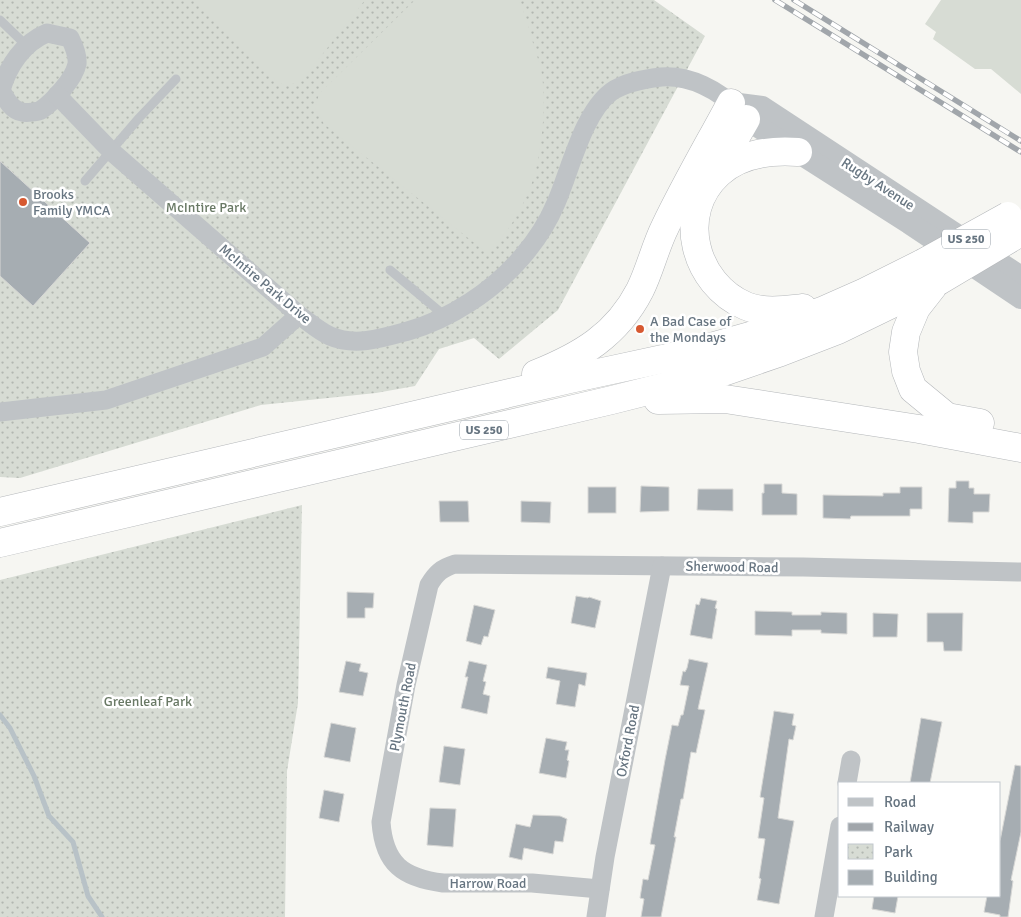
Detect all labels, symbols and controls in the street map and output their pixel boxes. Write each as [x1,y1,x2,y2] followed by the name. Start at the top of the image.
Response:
[838,154,918,214] street label: Rugby Avenue
[33,186,111,219] place label: Brooks Family YMCA
[17,196,29,208] marker: Brooks Family YMCA
[166,199,246,216] park label: McIntire Park
[942,230,990,248] road number: US 250
[216,241,314,327] street label: McIntire Park Drive
[650,313,733,346] place label: A Bad Case of the Mondays
[634,323,646,335] marker: A Bad Case of the Mondays
[460,420,508,440] road number: US 250
[685,558,779,576] street label: Sherwood Road
[386,661,420,753] street label: Plymouth Road
[104,693,192,710] park label: Greenleaf Park
[613,704,643,778] street label: Oxford Road
[838,782,1001,897] legend
[884,793,916,811] text: Road
[884,818,934,836] text: Railway
[884,843,913,861] text: Park
[884,868,938,886] text: Building
[450,875,526,892] street label: Harrow Road

